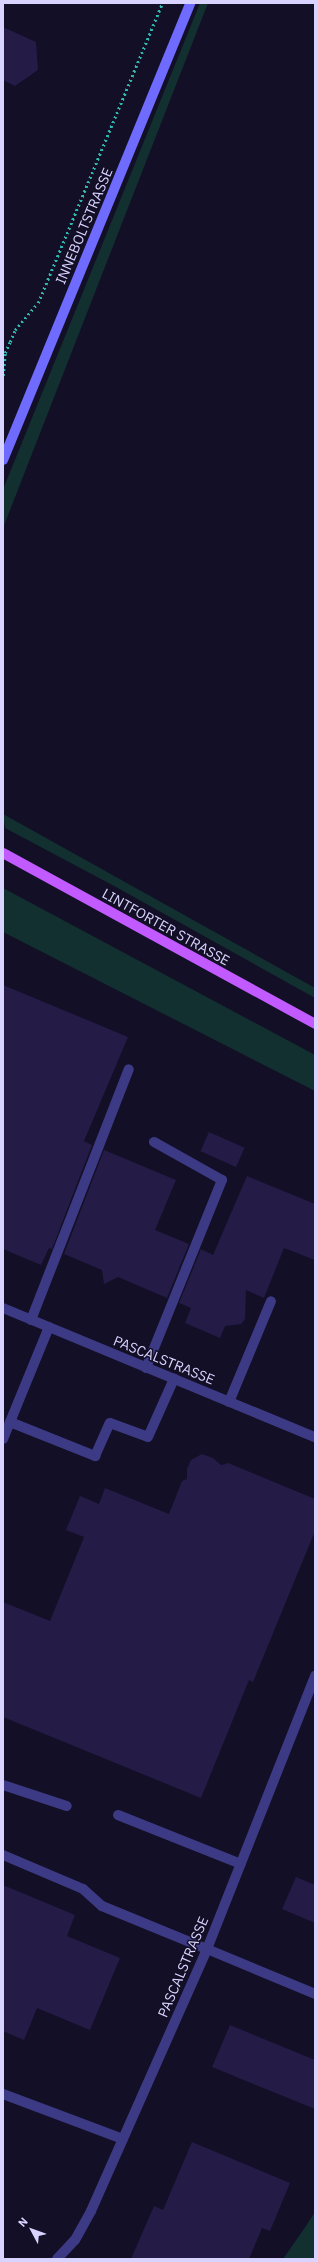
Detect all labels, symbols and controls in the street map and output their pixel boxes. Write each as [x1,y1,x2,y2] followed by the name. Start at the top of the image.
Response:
[52,165,116,287] street label: INNEBOLTSTRASSE
[99,885,233,969] street label: LINTFORTER STRASSE
[111,1332,217,1388] street label: PASCALSTRASSE
[154,1914,212,2020] street label: PASCALSTRASSE
[12,2210,52,2250] north arrow
[15,2215,31,2230] text: N

